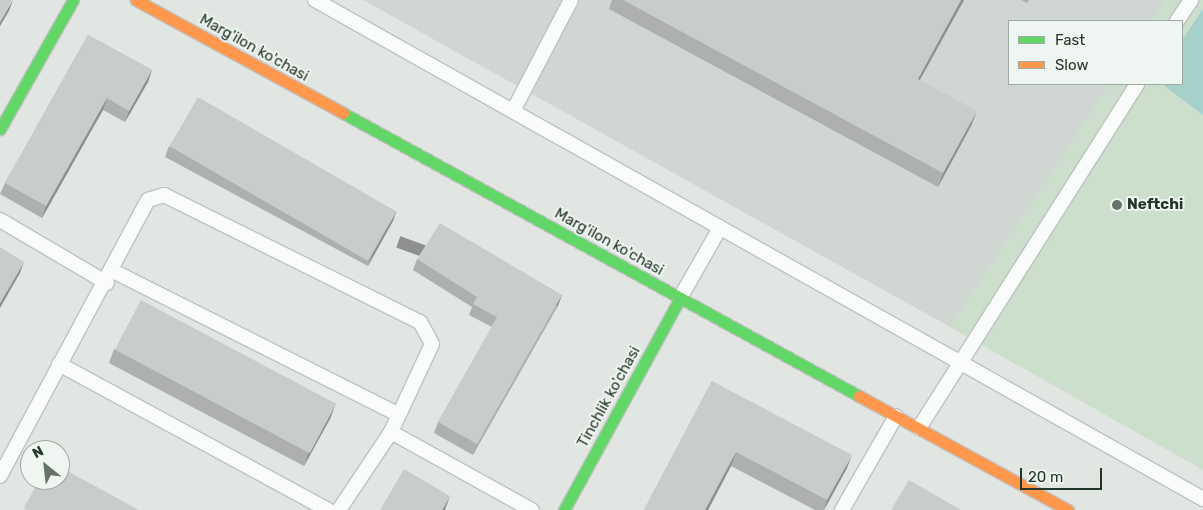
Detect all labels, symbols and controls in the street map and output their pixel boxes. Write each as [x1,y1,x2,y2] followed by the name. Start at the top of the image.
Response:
[196,11,312,85] street label: Marg'ilon ko'chasi
[1008,20,1183,85] legend
[1055,31,1085,49] text: Fast
[1055,56,1088,74] text: Slow
[1127,196,1183,214] place label: Neftchi
[1111,199,1123,211] marker: Neftchi
[551,205,667,279] street label: Marg'ilon ko'chasi
[574,343,644,451] street label: Tinchlik ko'chasi
[20,440,70,490] north arrow
[29,442,46,462] text: N
[1023,458,1106,490] scale bar
[1028,468,1063,486] text: 20 m

